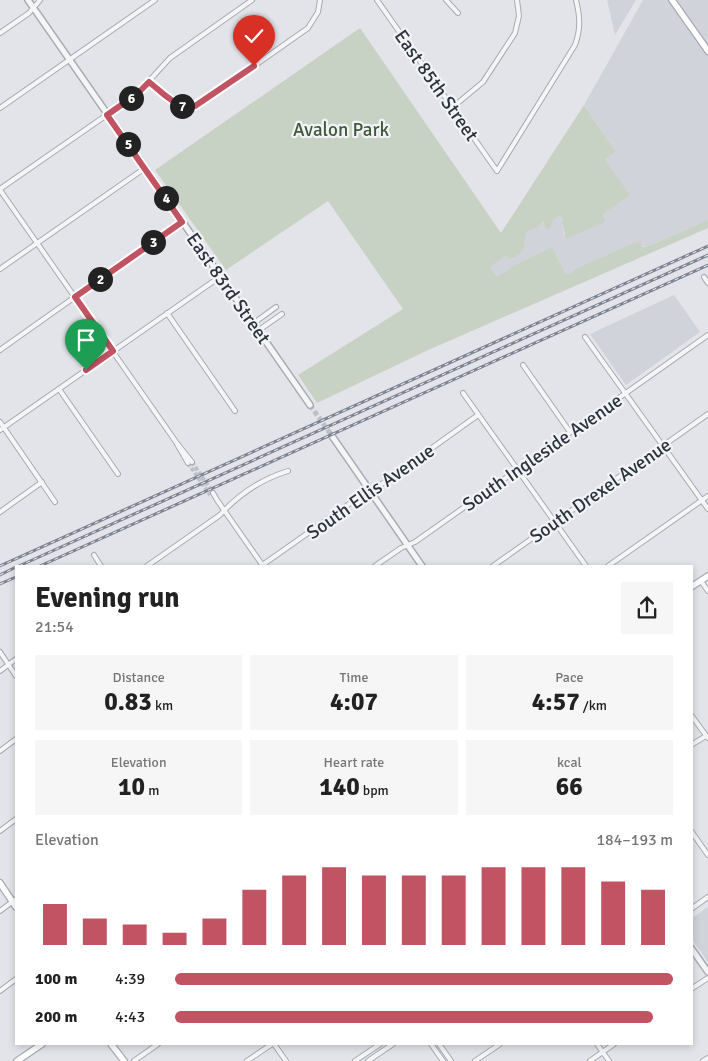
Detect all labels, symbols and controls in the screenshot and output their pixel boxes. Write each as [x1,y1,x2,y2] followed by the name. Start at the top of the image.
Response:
[233,15,275,66] pin
[240,22,268,50] icon: check
[389,25,484,146] street label: East 85th Street
[118,86,144,110] pin: 6
[128,90,135,107] text: 6
[170,94,194,118] pin: 7
[179,98,186,115] text: 7
[293,118,389,142] park label: Avalon Park
[116,132,140,156] pin: 5
[125,136,132,153] text: 5
[154,186,178,210] pin: 4
[163,190,170,207] text: 4
[181,228,276,349] street label: East 83rd Street
[140,230,166,254] pin: 3
[150,234,157,251] text: 3
[88,266,112,292] pin: 2
[97,271,104,288] text: 2
[65,319,107,370] pin
[72,326,100,354] icon: arrive
[458,389,627,517] street label: South Ingleside Avenue
[525,433,676,549] street label: South Drexel Avenue
[302,439,439,545] street label: South Ellis Avenue
[35,581,180,615] text: Evening run
[621,582,673,634] button: share
[35,617,74,637] text: 21:54
[113,669,165,686] text: Distance
[340,669,368,686] text: Time
[555,669,583,686] text: Pace
[104,686,152,717] text: 0.83
[330,686,378,717] text: 4:07
[532,686,580,717] text: 4:57
[152,697,173,714] text: km
[580,697,607,714] text: /km
[111,754,167,771] text: Elevation
[324,754,384,771] text: Heart rate
[557,754,582,771] text: kcal
[118,771,145,802] text: 10
[319,771,360,802] text: 140
[556,771,583,802] text: 66
[145,782,159,799] text: m
[360,782,389,799] text: bpm
[35,830,99,850] text: Elevation
[596,830,673,850] text: 184–193 m
[35,969,77,989] text: 100 m
[115,969,145,989] text: 4:39
[35,1007,77,1027] text: 200 m
[115,1007,145,1027] text: 4:43

